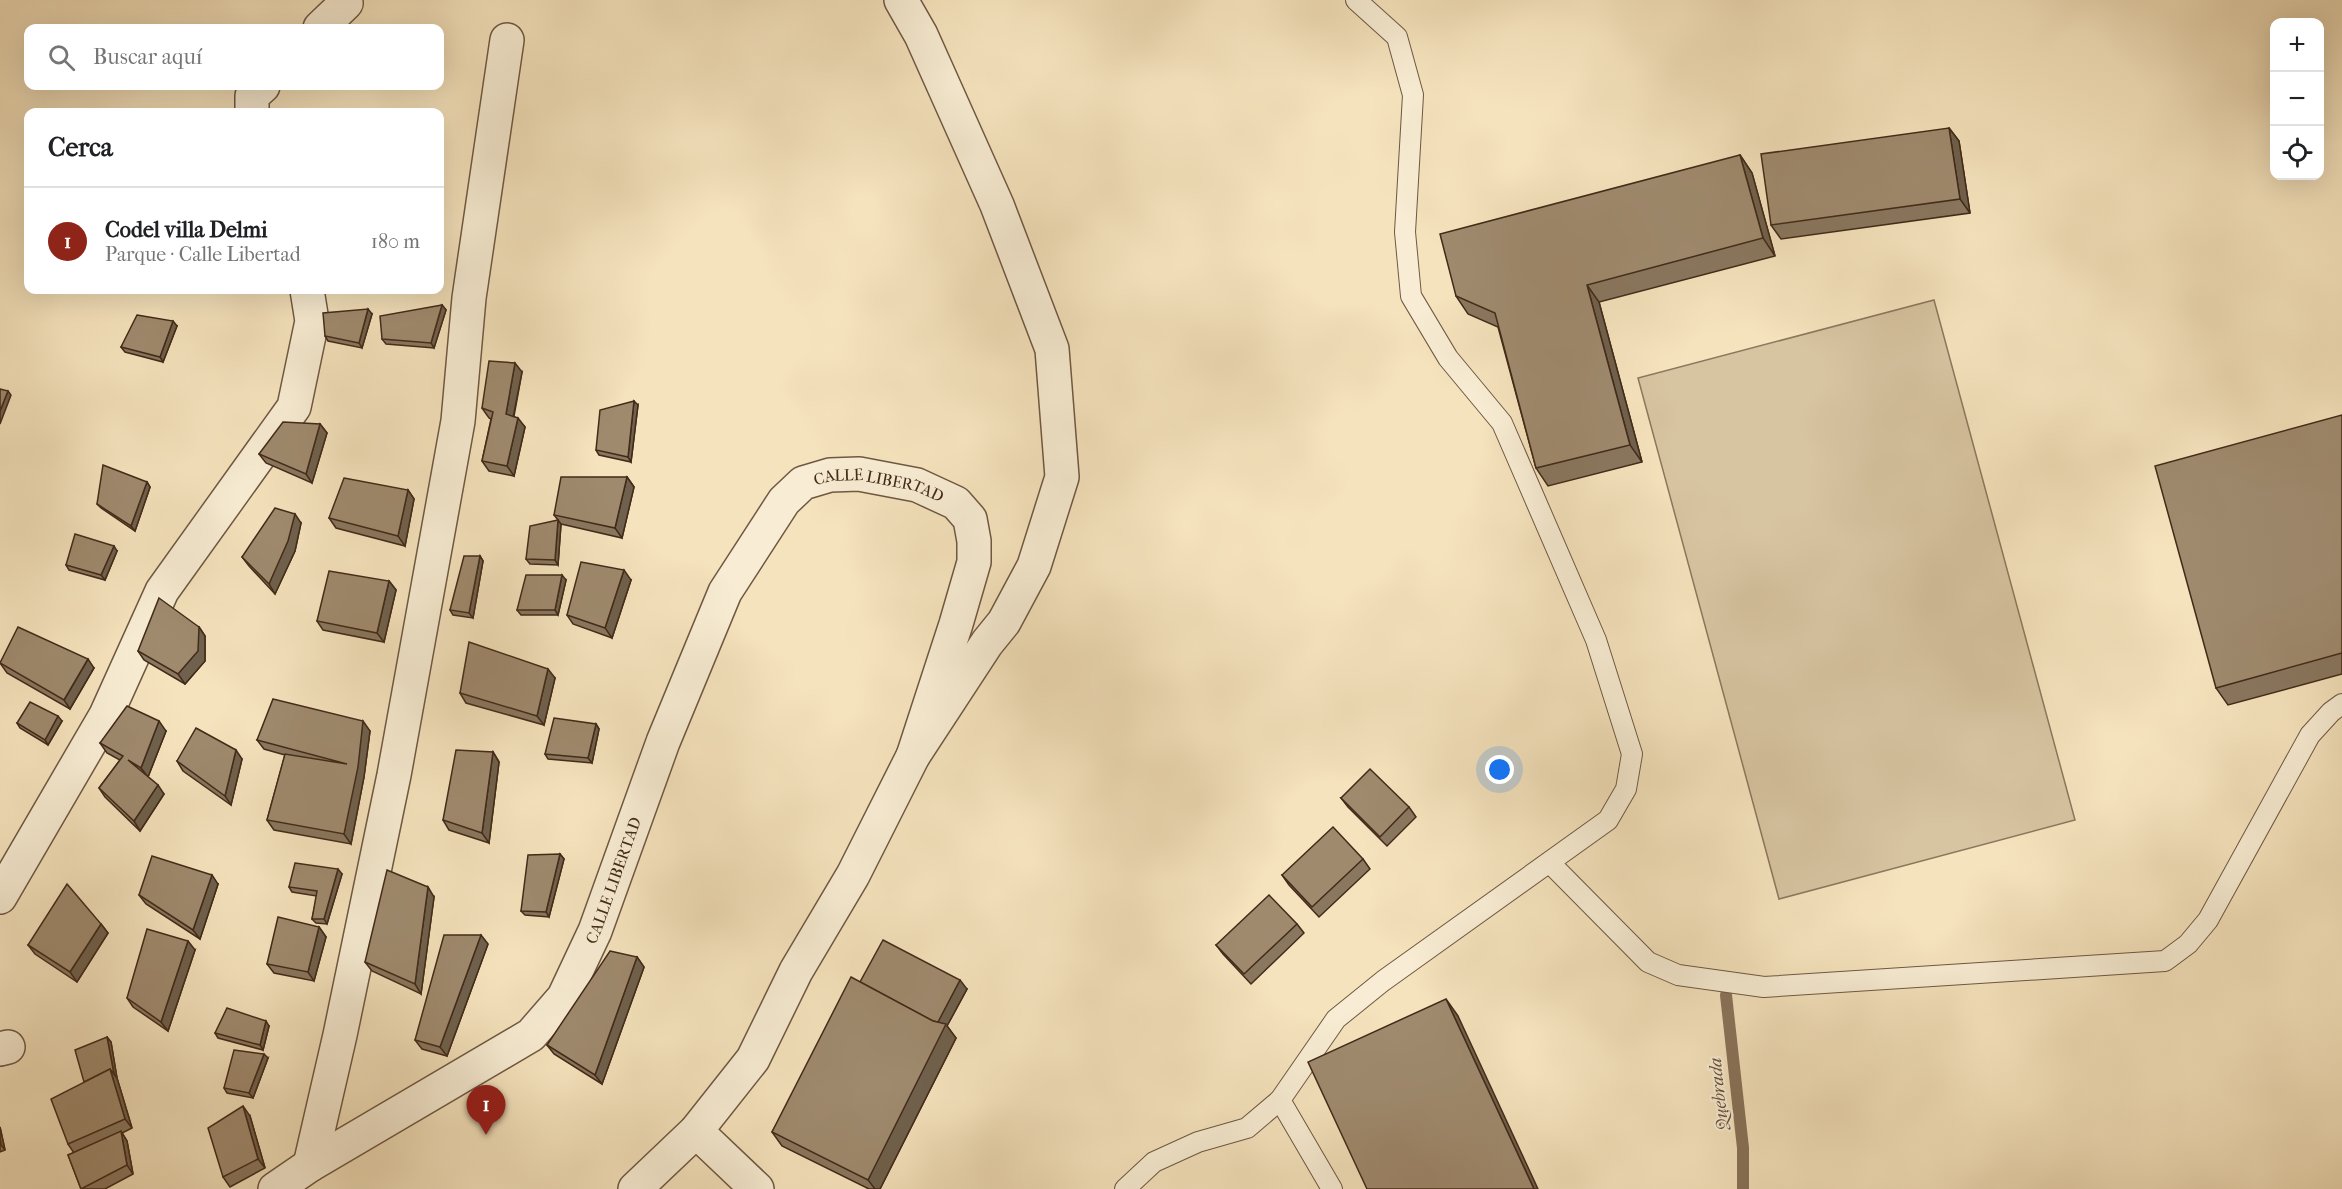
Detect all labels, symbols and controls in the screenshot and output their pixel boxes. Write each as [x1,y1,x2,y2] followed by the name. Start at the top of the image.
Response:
[2270,18,2324,180] map controls
[2270,18,2324,72] button: +
[24,24,444,90] search box
[45,41,78,74] icon: search
[93,44,202,70] text: Buscar aquí
[2270,72,2324,126] button: −
[2270,126,2324,180] button: locate
[48,132,113,163] text: Cerca
[105,217,268,243] text: Codel villa Delmi
[64,230,71,253] text: 1
[371,230,420,253] text: 180 m
[105,243,301,266] text: Parque · Calle Libertad
[811,464,947,506] street label: CALLE LIBERTAD
[1485,755,1514,784] your location
[581,814,645,947] street label: CALLE LIBERTAD
[1705,1057,1733,1132] water label: Quebrada
[466,1086,506,1135] pin: 1

